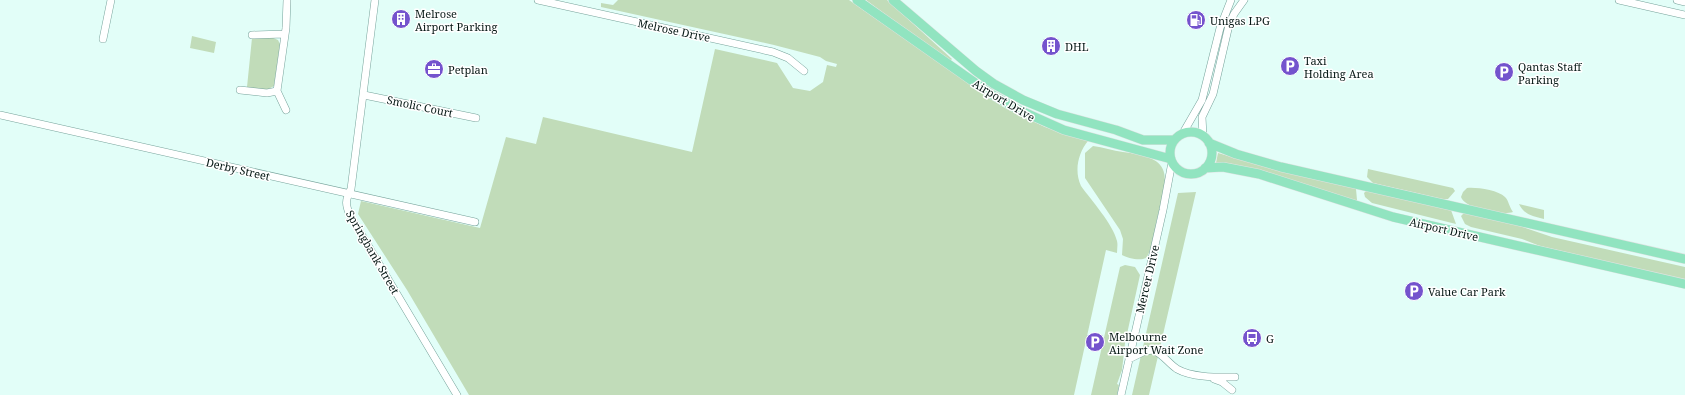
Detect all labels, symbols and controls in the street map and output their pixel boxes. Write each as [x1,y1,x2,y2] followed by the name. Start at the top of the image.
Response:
[415,6,498,34] place label: Melrose Airport Parking
[390,8,412,30] building icon: Melrose Airport Parking
[1185,9,1207,31] fuel station icon: Unigas LPG
[1210,13,1270,28] place label: Unigas LPG
[636,15,712,45] street label: Melrose Drive
[1040,35,1062,57] building icon: DHL
[1065,39,1089,54] place label: DHL
[1304,53,1374,81] place label: Taxi Holding Area
[1279,55,1301,77] parking icon: Taxi Holding Area
[423,58,445,80] office icon: Petplan
[1518,59,1582,87] place label: Qantas Staff Parking
[1493,61,1515,83] parking icon: Qantas Staff Parking
[448,62,488,77] place label: Petplan
[970,75,1038,125] street label: Airport Drive
[386,92,454,120] street label: Smolic Court
[204,154,272,184] street label: Derby Street
[343,207,403,297] street label: Springbank Street
[1408,214,1480,244] street label: Airport Drive
[1132,243,1162,315] street label: Mercer Drive
[1403,280,1425,302] parking icon: Value Car Park
[1428,284,1506,299] place label: Value Car Park
[1241,327,1263,349] bus stop icon: G
[1109,329,1204,357] place label: Melbourne Airport Wait Zone
[1084,331,1106,353] parking icon: Melbourne Airport Wait Zone
[1266,331,1274,346] place label: G

